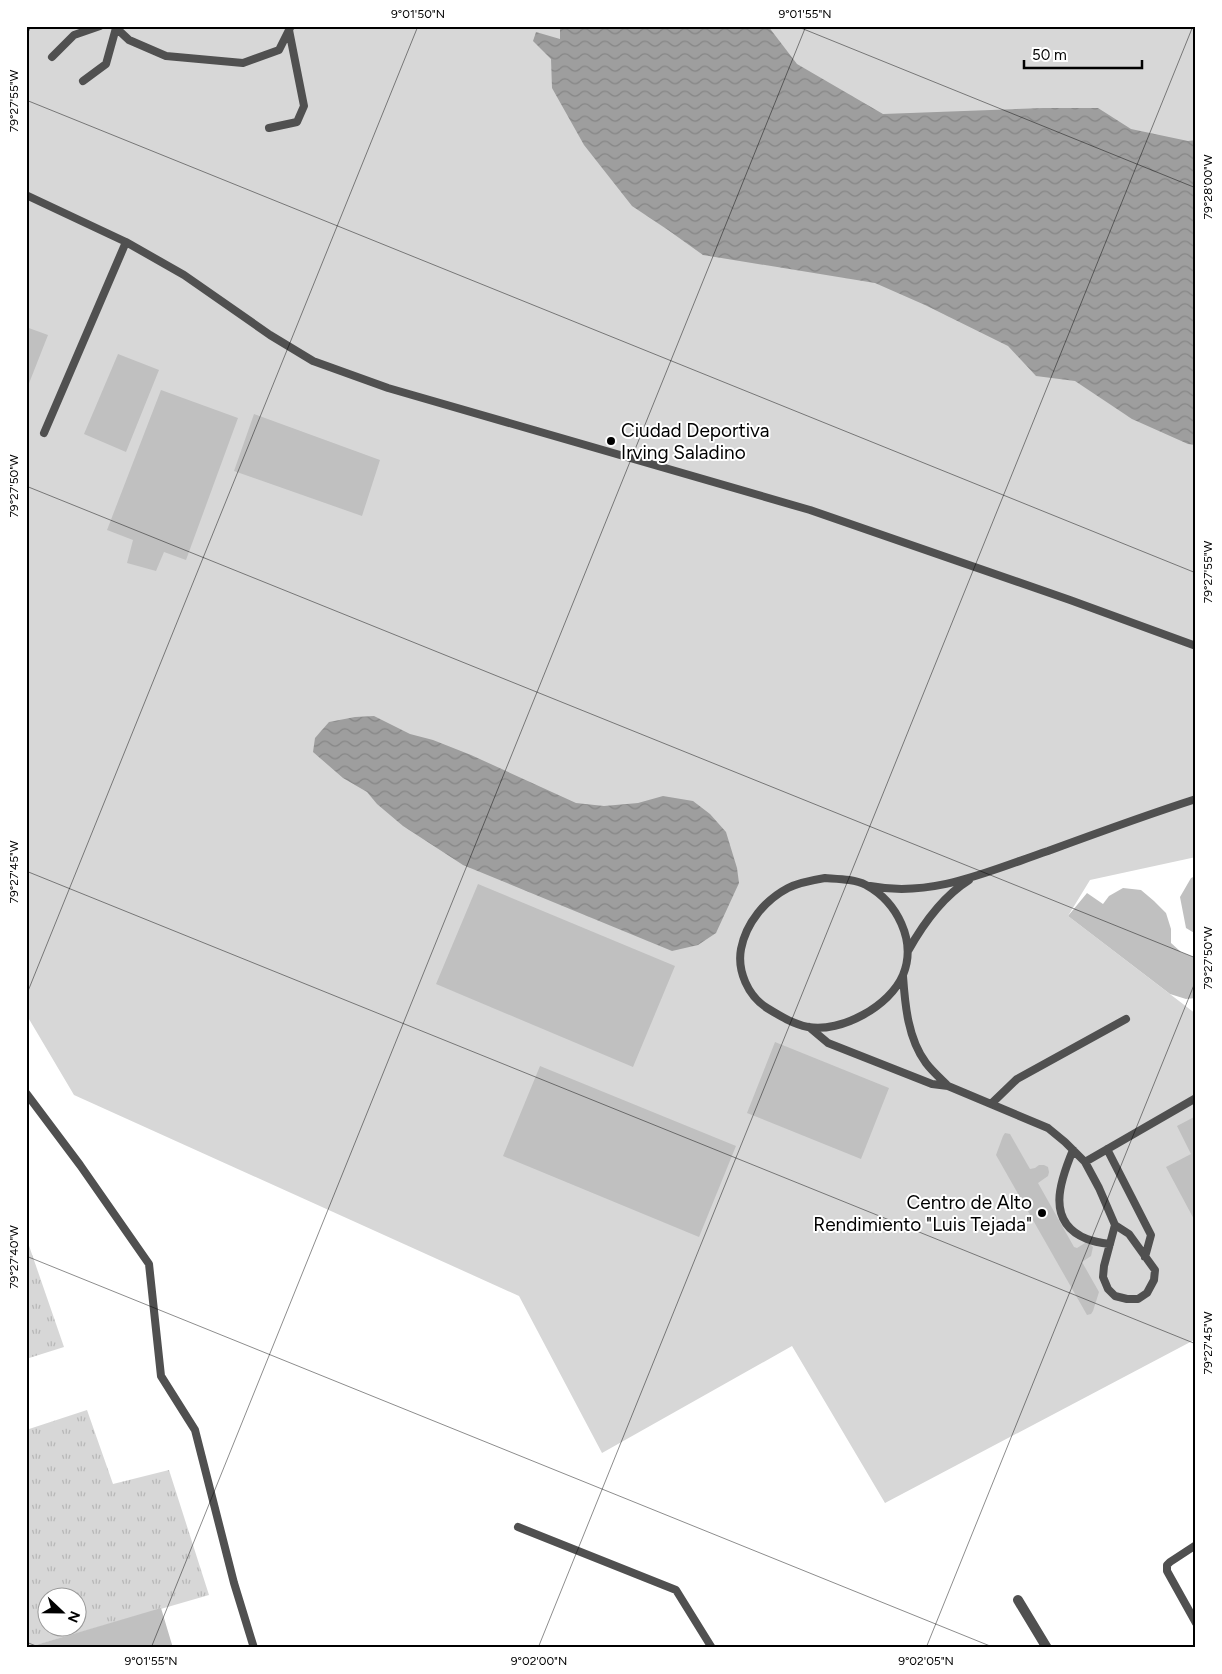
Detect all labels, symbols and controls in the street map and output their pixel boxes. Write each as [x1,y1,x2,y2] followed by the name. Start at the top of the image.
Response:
[391,7,445,21] text: 9°01'50"N
[778,7,832,21] text: 9°01'55"N
[1024,38,1142,70] scale bar
[1032,46,1067,64] text: 50 m
[7,69,21,132] text: 79°27'55"W
[1201,154,1215,219] text: 79°28'00"W
[621,419,769,464] place label: Ciudad Deportiva Irving Saladino
[605,435,617,447] marker: Ciudad Deportiva Irving Saladino
[7,454,21,518] text: 79°27'50"W
[1201,540,1215,603] text: 79°27'55"W
[7,840,21,903] text: 79°27'45"W
[1201,926,1215,990] text: 79°27'50"W
[813,1191,1032,1236] place label: Centro de Alto Rendimiento "Luis Tejada"
[1036,1207,1048,1219] marker: Centro de Alto Rendimiento "Luis Tejada"
[7,1225,21,1289] text: 79°27'40"W
[1201,1311,1215,1374] text: 79°27'45"W
[38,1586,88,1636] north arrow
[64,1608,83,1625] text: N
[124,1654,178,1668] text: 9°01'55"N
[511,1654,567,1668] text: 9°02'00"N
[898,1654,954,1668] text: 9°02'05"N

